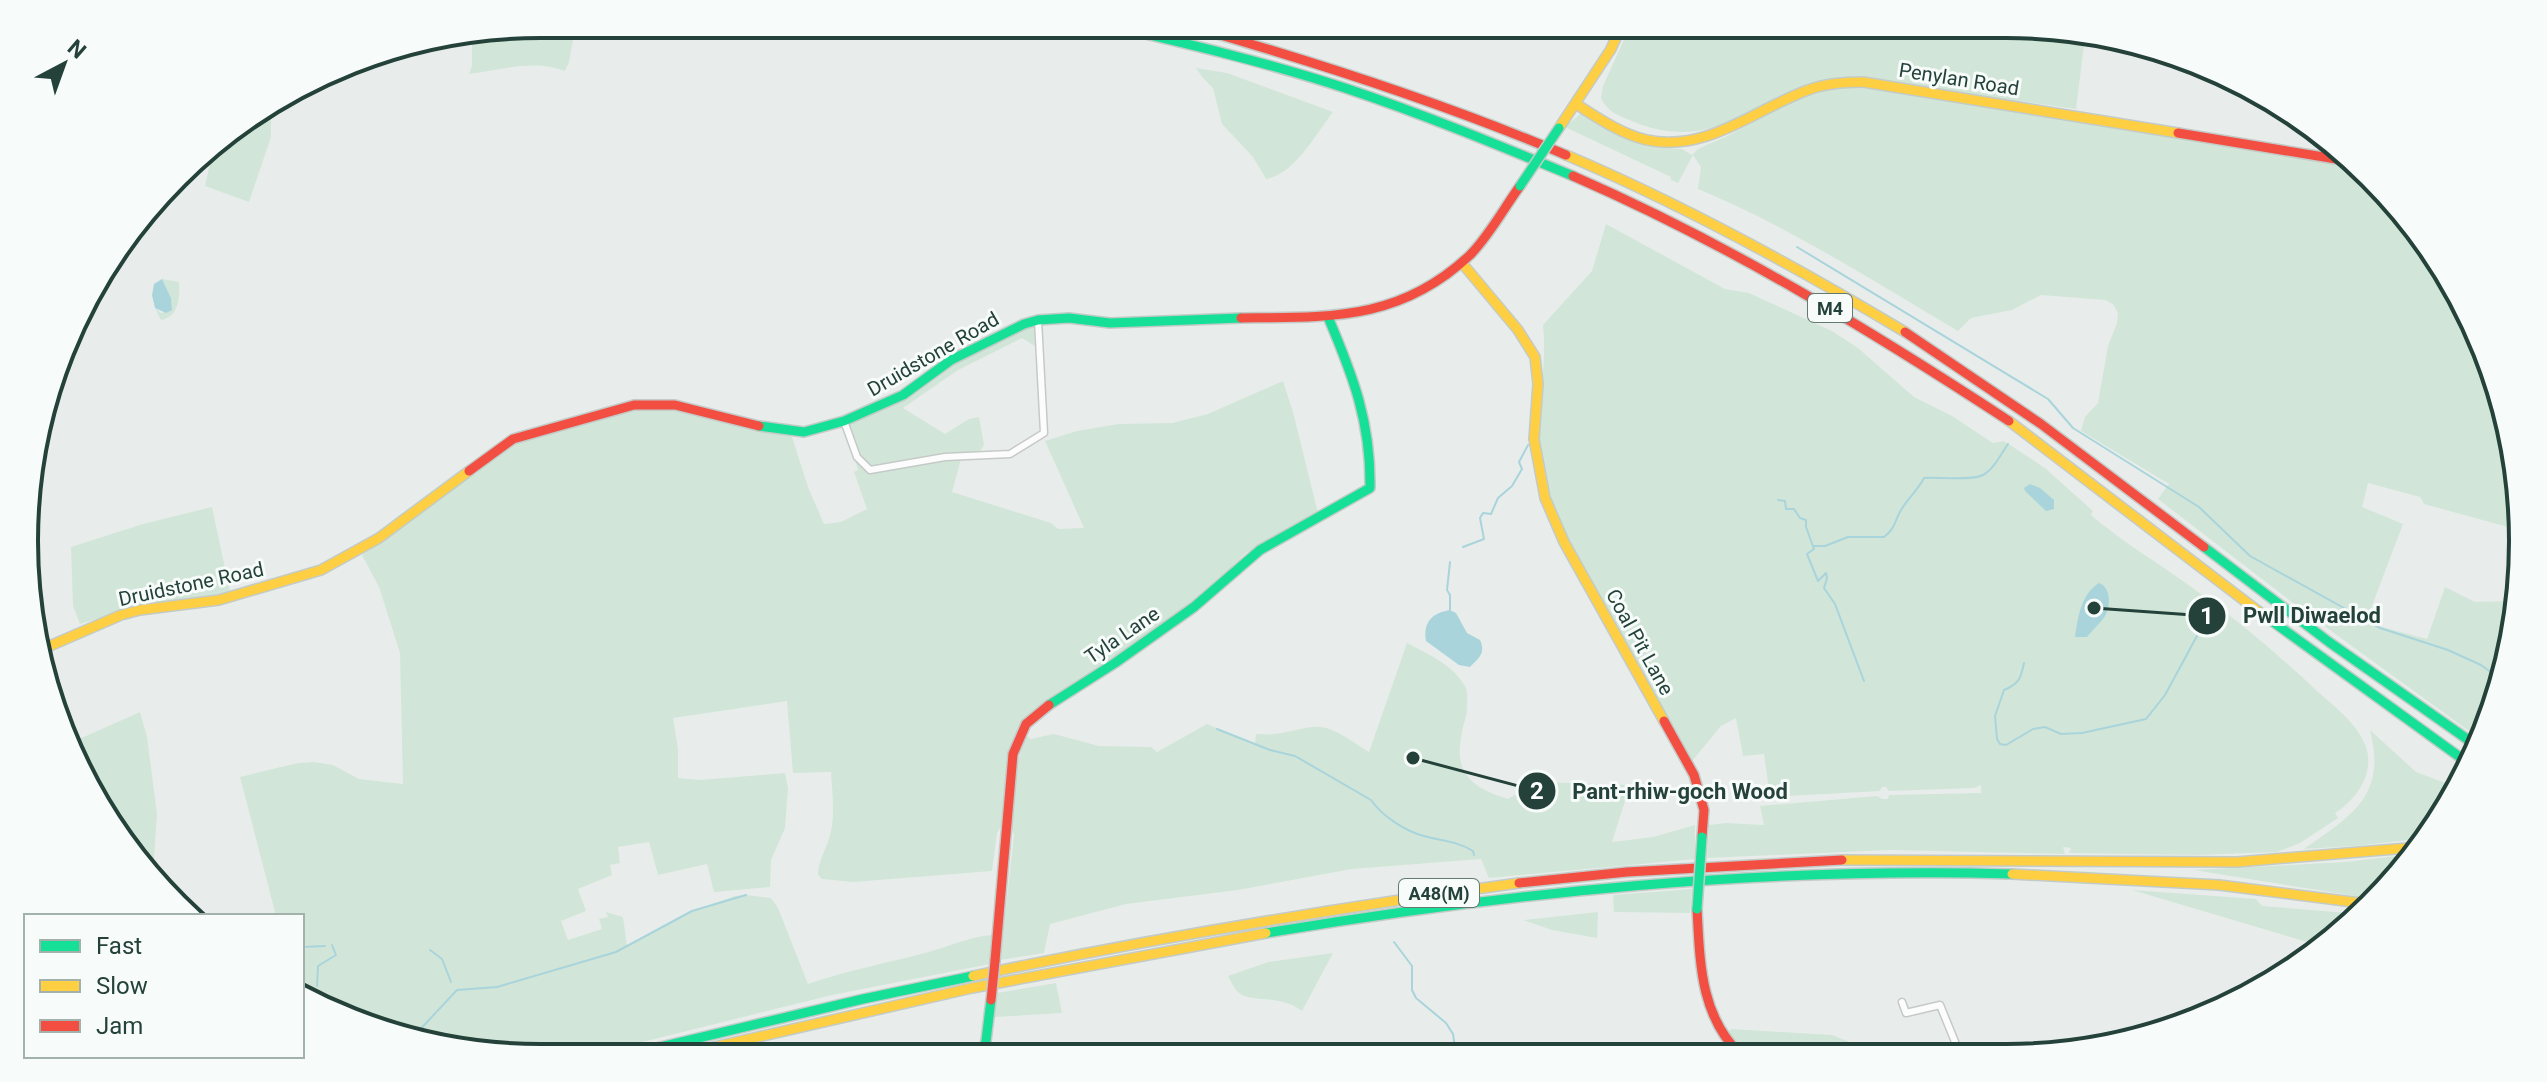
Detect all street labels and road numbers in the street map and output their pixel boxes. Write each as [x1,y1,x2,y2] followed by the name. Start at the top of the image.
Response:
[1897,58,2021,100] street label: Penylan Road
[1808,294,1852,322] road number: M4
[863,307,1003,401] street label: Druidstone Road
[116,557,266,611] street label: Druidstone Road
[1601,585,1679,699] street label: Coal Pit Lane
[1080,601,1164,669] street label: Tyla Lane
[1399,879,1479,907] road number: A48(M)

